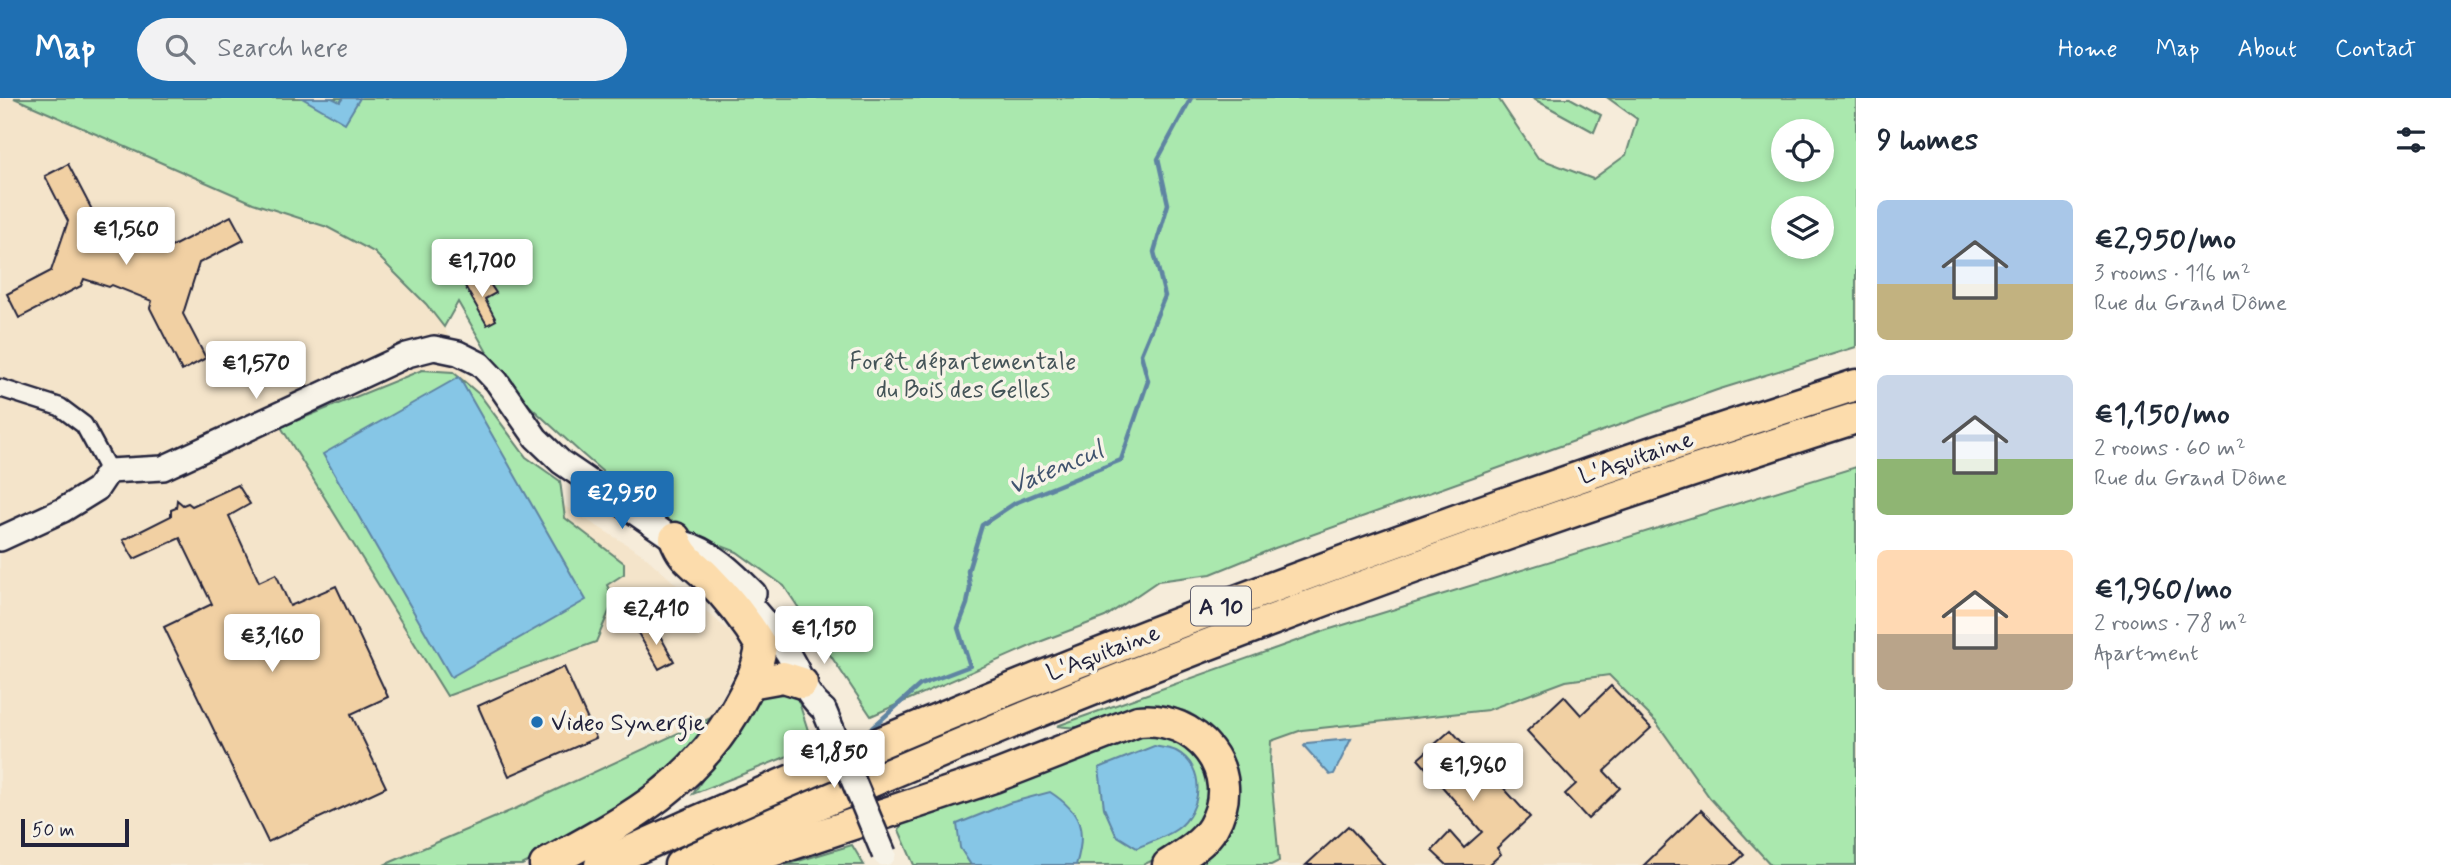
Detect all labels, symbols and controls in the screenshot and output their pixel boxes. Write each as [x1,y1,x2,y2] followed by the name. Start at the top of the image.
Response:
[137,18,627,81] search box
[35,27,95,71] text: Map
[161,30,199,68] icon: search
[217,32,348,66] text: Search here
[2058,34,2118,65] text: Home
[2156,34,2200,65] text: Map
[2238,34,2297,65] text: About
[2335,34,2416,65] text: Contact
[1771,119,1834,259] map controls
[1771,119,1834,182] button: locate
[1877,121,1978,160] text: 9 homes
[2392,121,2430,159] icon: filters
[1771,196,1834,259] button: layers
[69,208,183,267] pin: €1,560
[93,215,159,245] text: €1,560
[2094,220,2236,259] text: €2,950/mo
[1933,228,2017,312] icon: home
[425,240,539,299] pin: €1,700
[448,247,516,277] text: €1,700
[2094,259,2251,289] text: 3 rooms · 116 m²
[2094,289,2287,319] text: Rue du Grand Dôme
[199,342,313,401] pin: €1,570
[850,347,1076,406] park label: Forêt départementale du Bois des Gelles
[222,349,290,379] text: €1,570
[2094,395,2230,434] text: €1,150/mo
[1933,403,2017,487] icon: home
[1575,424,1698,492] street label: L'Aquitaine
[1003,433,1111,504] water label: Vatencul
[2094,434,2246,464] text: 2 rooms · 60 m²
[2094,464,2287,494] text: Rue du Grand Dôme
[565,472,679,531] pin: €2,950
[587,479,657,509] text: €2,950
[2094,570,2232,609] text: €1,960/mo
[1933,578,2017,662] icon: home
[1191,586,1251,626] road number: A 10
[599,588,713,647] pin: €2,410
[622,595,690,625] text: €2,410
[767,606,881,666] pin: €1,150
[2094,609,2247,639] text: 2 rooms · 78 m²
[215,614,329,674] pin: €3,160
[791,614,857,644] text: €1,150
[1042,618,1165,689] street label: L'Aquitaine
[240,622,304,652] text: €3,160
[2094,639,2199,669] text: Apartment
[551,708,705,742] place label: Video Synergie
[529,714,545,730] marker: Video Synergie
[777,730,891,790] pin: €1,850
[800,738,868,768] text: €1,850
[1416,744,1530,803] pin: €1,960
[1439,751,1507,781] text: €1,960
[21,816,130,848] scale bar
[32,818,75,843] text: 50 m

